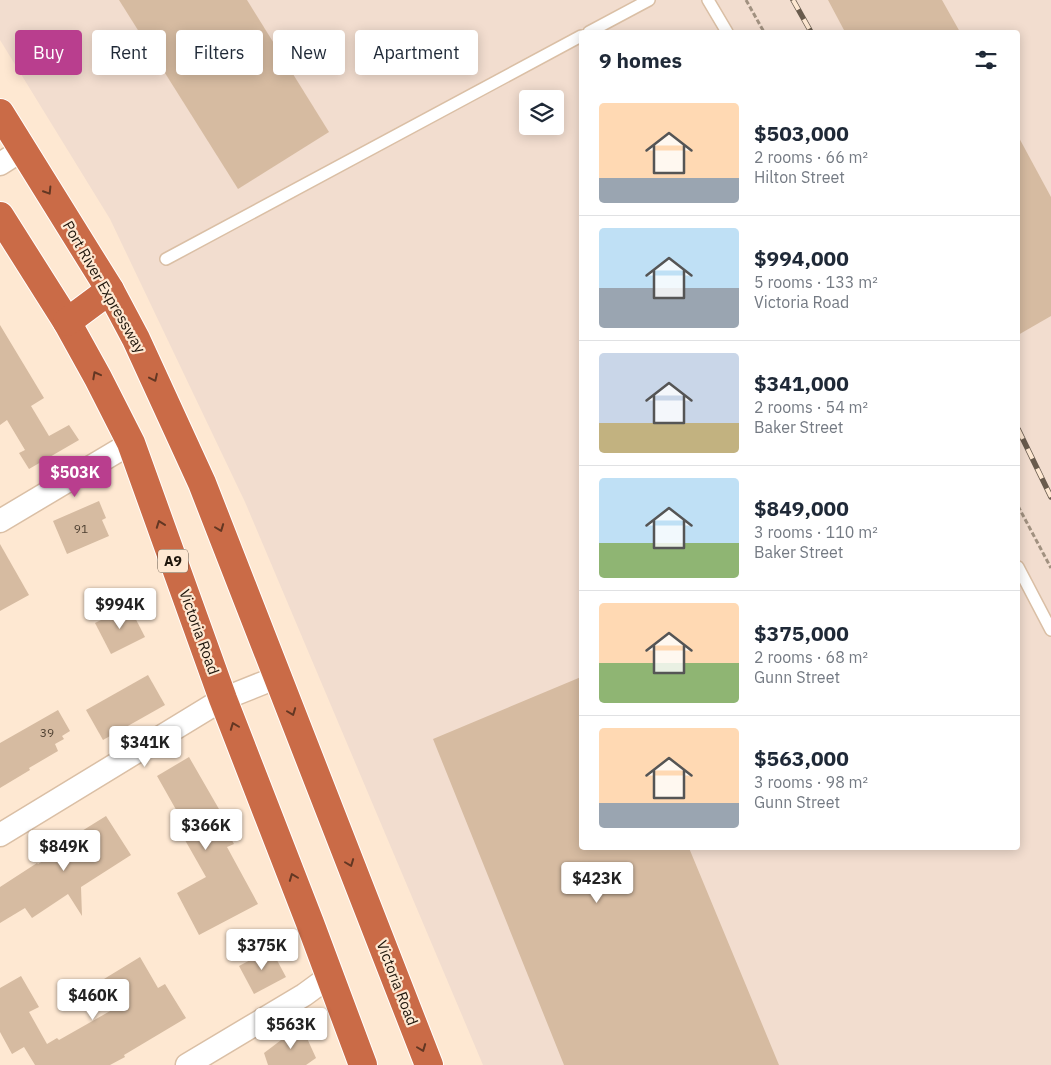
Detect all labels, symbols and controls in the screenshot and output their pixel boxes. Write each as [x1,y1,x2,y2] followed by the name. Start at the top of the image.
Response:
[15,30,82,75] chip: Buy
[92,30,166,75] chip: Rent
[176,30,263,75] chip: Filters
[273,30,345,75] chip: New
[355,30,478,75] chip: Apartment
[599,46,682,74] text: 9 homes
[972,46,1000,74] icon: filters
[519,90,564,135] map controls
[519,90,564,135] button: layers
[754,119,849,147] text: $503,000
[639,123,699,183] icon: home
[754,147,868,167] text: 2 rooms · 66 m²
[754,167,845,187] text: Hilton Street
[42,186,51,195] one-way arrow
[59,217,150,357] street label: Port River Expressway
[754,244,849,272] text: $994,000
[639,248,699,308] icon: home
[754,272,878,292] text: 5 rooms · 133 m²
[754,292,849,312] text: Victoria Road
[754,369,849,397] text: $341,000
[92,371,102,380] one-way arrow
[148,373,159,382] one-way arrow
[639,373,699,433] icon: home
[754,397,868,417] text: 2 rooms · 54 m²
[754,417,843,437] text: Baker Street
[40,456,110,498] pin: $503K
[50,462,100,482] text: $503K
[754,494,849,522] text: $849,000
[639,498,699,558] icon: home
[156,520,166,529] one-way arrow
[74,521,88,536] house number: 91
[754,522,878,542] text: 3 rooms · 110 m²
[214,523,224,532] one-way arrow
[754,542,843,562] text: Baker Street
[158,550,188,572] road number: A9
[175,587,224,677] street label: Victoria Road
[85,588,155,630] pin: $994K
[95,594,145,614] text: $994K
[754,619,849,647] text: $375,000
[639,623,699,683] icon: home
[754,647,868,667] text: 2 rooms · 68 m²
[754,667,840,687] text: Gunn Street
[285,707,296,716] one-way arrow
[230,722,240,731] one-way arrow
[40,725,54,740] house number: 39
[110,726,180,768] pin: $341K
[120,732,170,752] text: $341K
[754,744,849,772] text: $563,000
[639,748,699,808] icon: home
[754,772,868,792] text: 3 rooms · 98 m²
[754,792,840,812] text: Gunn Street
[171,808,241,851] pin: $366K
[181,815,231,835] text: $366K
[29,830,99,872] pin: $849K
[39,836,89,856] text: $849K
[345,859,355,867] one-way arrow
[562,862,632,904] pin: $423K
[572,868,622,888] text: $423K
[289,874,299,882] one-way arrow
[227,928,297,971] pin: $375K
[237,935,287,955] text: $375K
[373,938,422,1028] street label: Victoria Road
[58,978,128,1021] pin: $460K
[68,985,118,1005] text: $460K
[256,1008,326,1050] pin: $563K
[266,1014,316,1034] text: $563K
[416,1043,426,1051] one-way arrow

